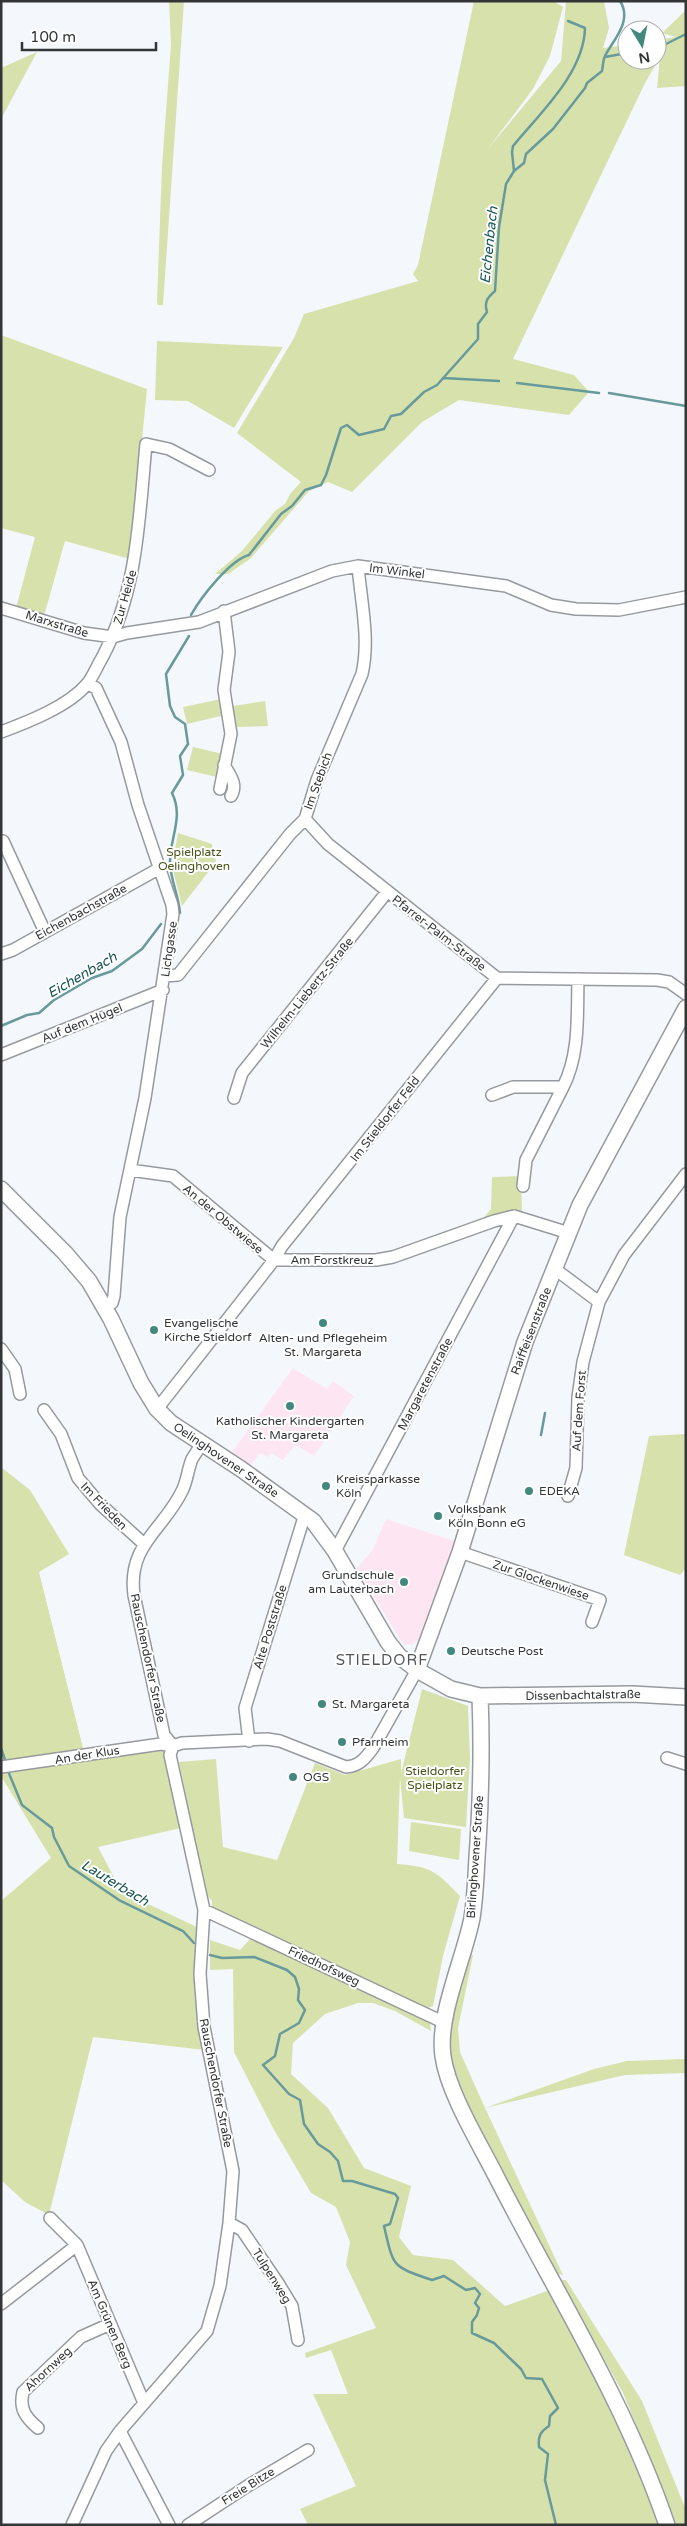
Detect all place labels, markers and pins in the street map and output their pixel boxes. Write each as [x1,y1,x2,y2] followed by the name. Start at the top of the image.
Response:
[164,1316,252,1344] place label: Evangelische Kirche Stieldorf
[317,1317,329,1329] marker: Alten- und Pflegeheim St. Margareta
[148,1324,160,1336] marker: Evangelische Kirche Stieldorf
[259,1331,387,1359] place label: Alten- und Pflegeheim St. Margareta
[284,1400,296,1412] marker: Katholischer Kindergarten St. Margareta
[216,1414,364,1442] place label: Katholischer Kindergarten St. Margareta
[336,1472,420,1500] place label: Kreissparkasse Köln
[320,1480,332,1492] marker: Kreissparkasse Köln
[539,1484,580,1498] place label: EDEKA
[523,1485,535,1497] marker: EDEKA
[448,1502,526,1530] place label: Volksbank Köln Bonn eG
[432,1510,444,1522] marker: Volksbank Köln Bonn eG
[308,1568,394,1596] place label: Grundschule am Lauterbach
[398,1576,410,1588] marker: Grundschule am Lauterbach
[461,1644,544,1658] place label: Deutsche Post
[445,1645,457,1657] marker: Deutsche Post
[332,1697,410,1711] place label: St. Margareta
[316,1698,328,1710] marker: St. Margareta
[352,1735,409,1749] place label: Pfarrheim
[336,1736,348,1748] marker: Pfarrheim
[303,1770,329,1784] place label: OGS
[287,1771,299,1783] marker: OGS

